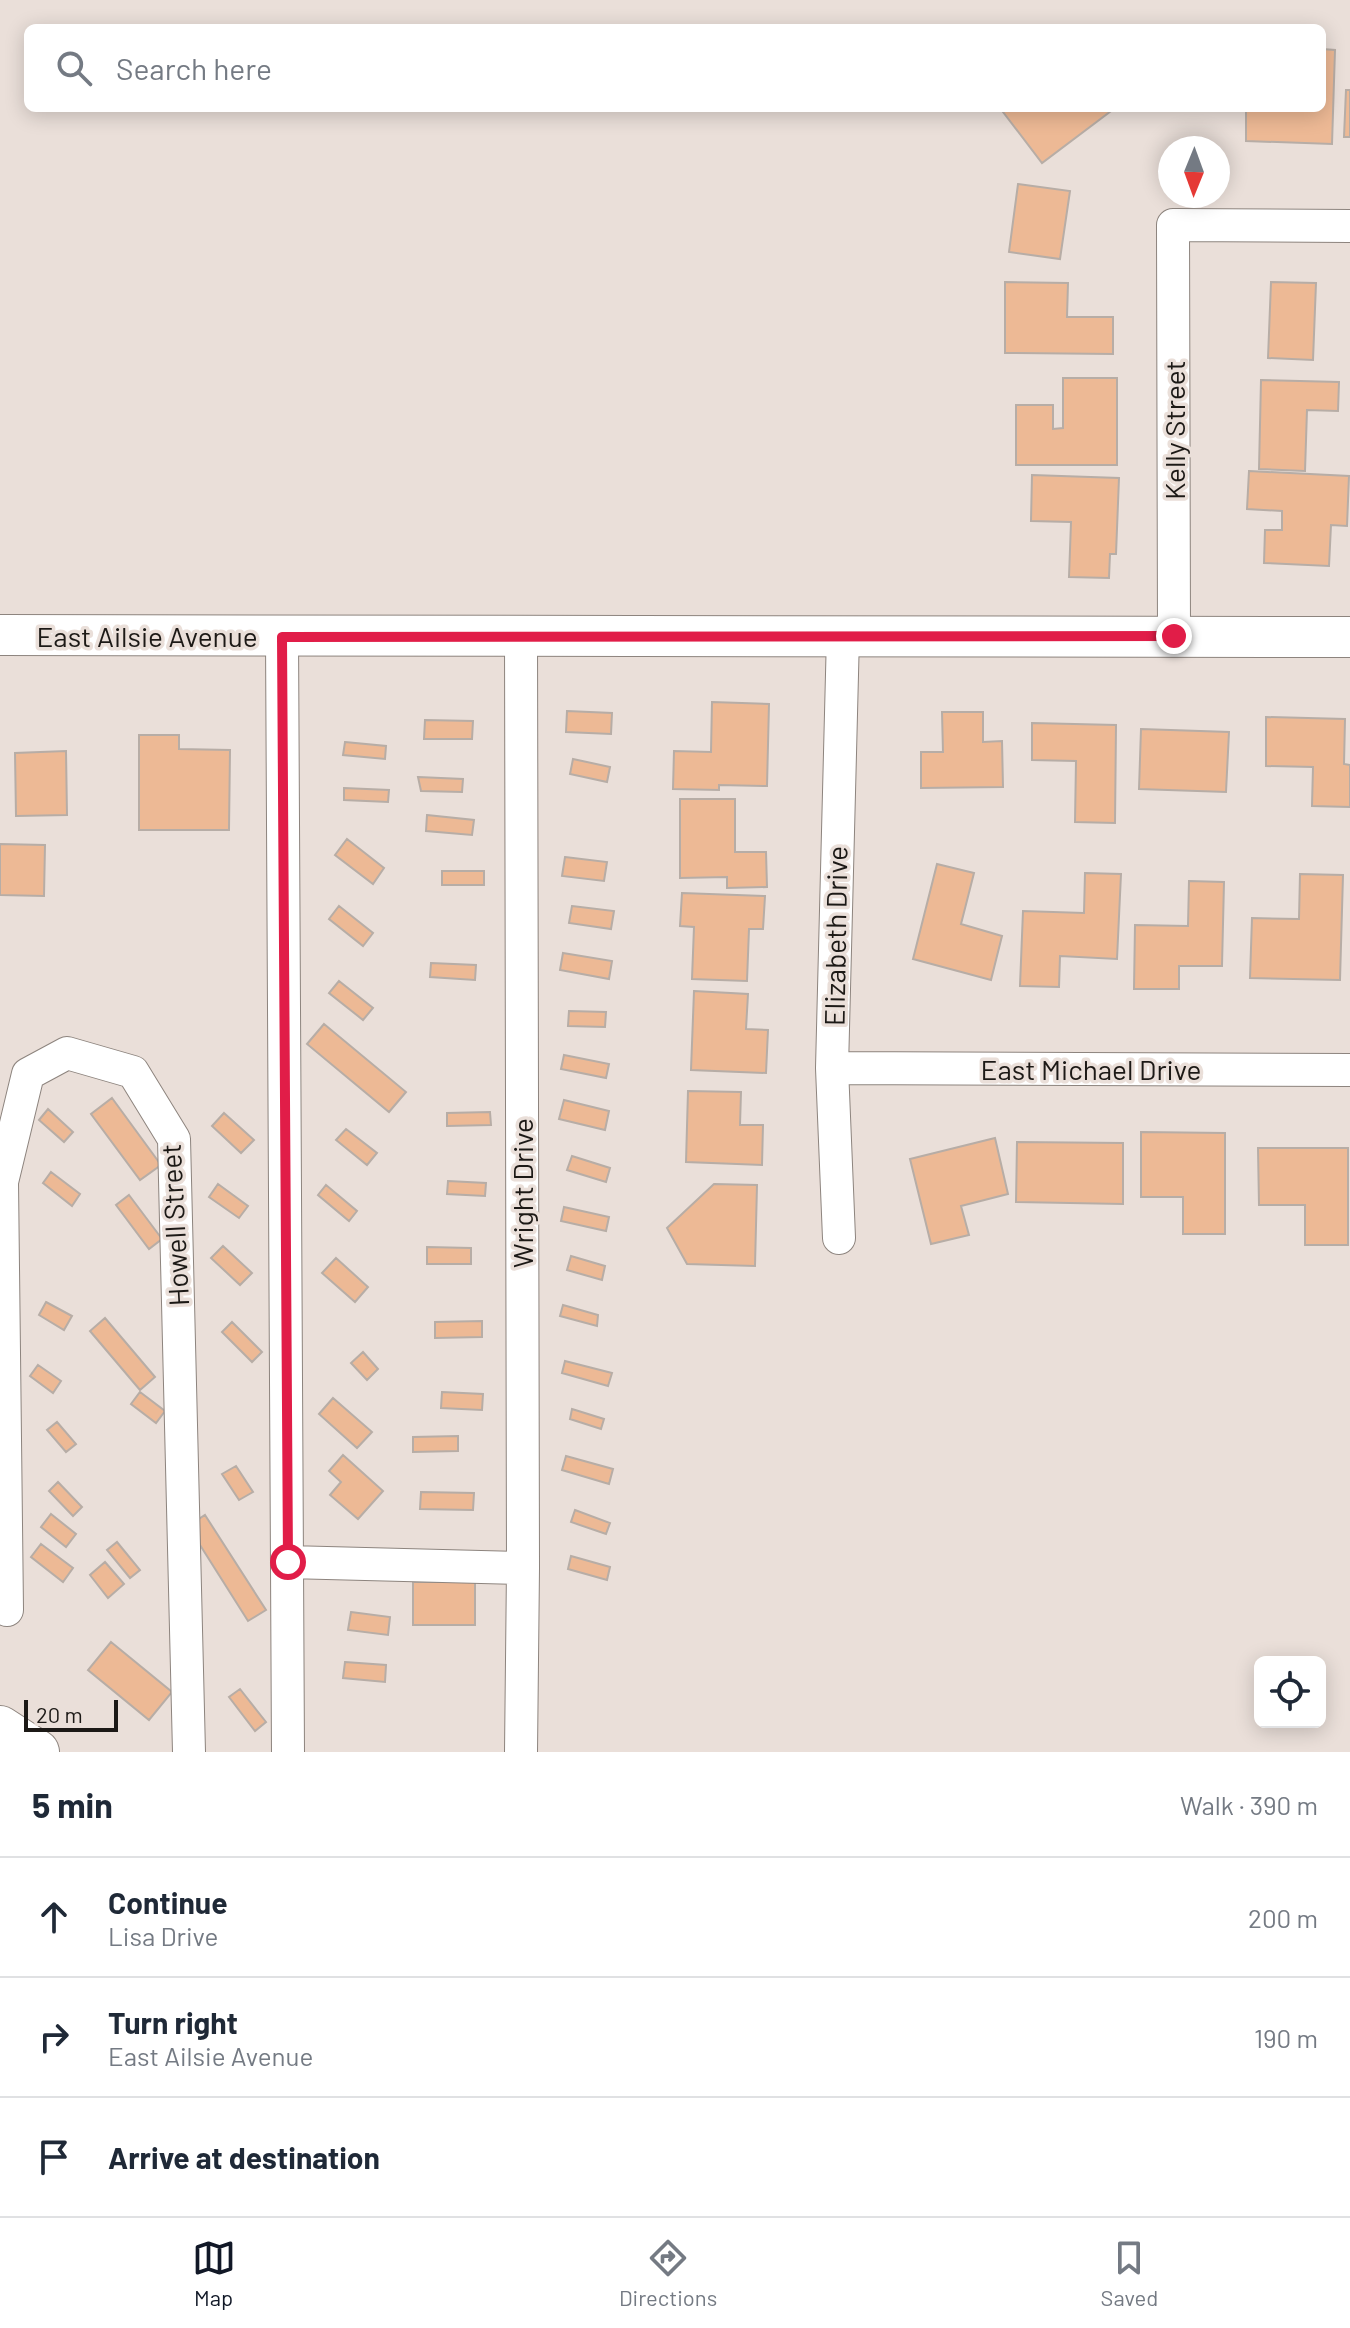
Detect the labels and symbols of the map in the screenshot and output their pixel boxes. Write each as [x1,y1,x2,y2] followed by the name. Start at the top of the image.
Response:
[1158,136,1230,208] north arrow
[1157,360,1191,500] street label: Kelly Street
[1156,618,1192,654] route end
[36,619,258,653] street label: East Ailsie Avenue
[816,846,854,1026] street label: Elizabeth Drive
[981,1052,1201,1086] street label: East Michael Drive
[505,1118,539,1268] street label: Wright Drive
[153,1143,195,1307] street label: Howell Street
[270,1544,306,1580] route start
[24,1696,118,1732] scale bar

